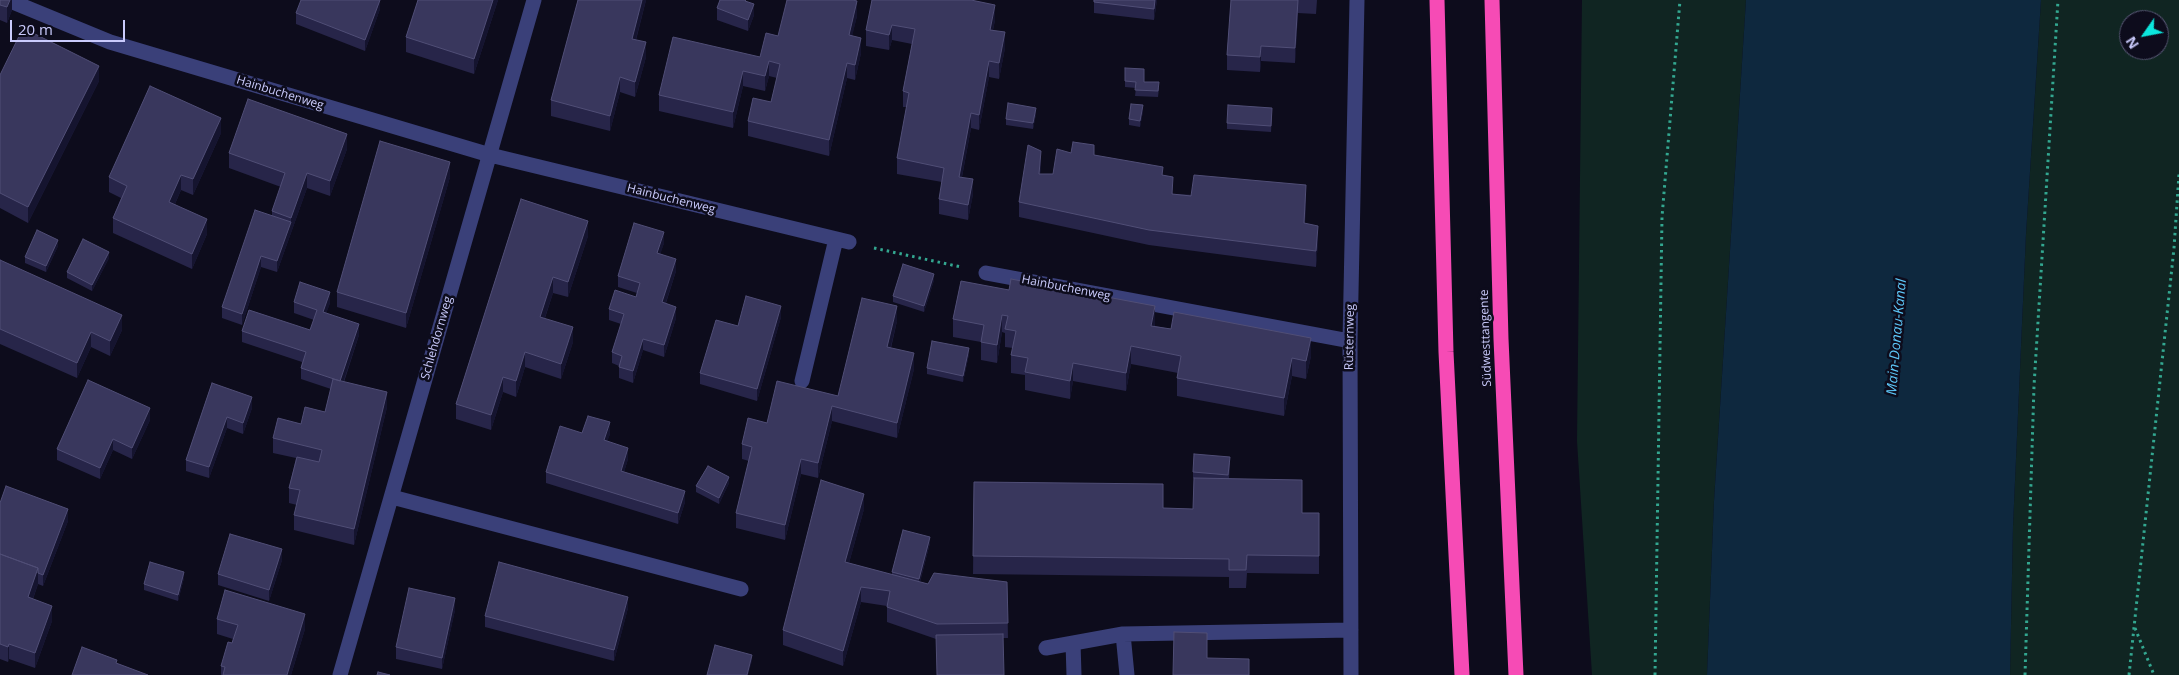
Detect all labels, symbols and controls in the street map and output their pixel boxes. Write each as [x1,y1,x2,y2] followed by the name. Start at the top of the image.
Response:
[12,10,128,42] scale bar
[2119,10,2169,60] north arrow
[18,19,53,39] text: 20 m
[2121,33,2143,53] text: N
[235,73,325,113] street label: Hainbuchenweg
[625,181,717,217] street label: Hainbuchenweg
[1020,272,1112,304] street label: Hainbuchenweg
[1884,278,1910,396] water label: Main-Donau-Kanal
[1477,289,1495,387] street label: Südwesttangente
[418,295,456,381] street label: Schlehdornweg
[1342,304,1358,370] street label: Rüsternweg

